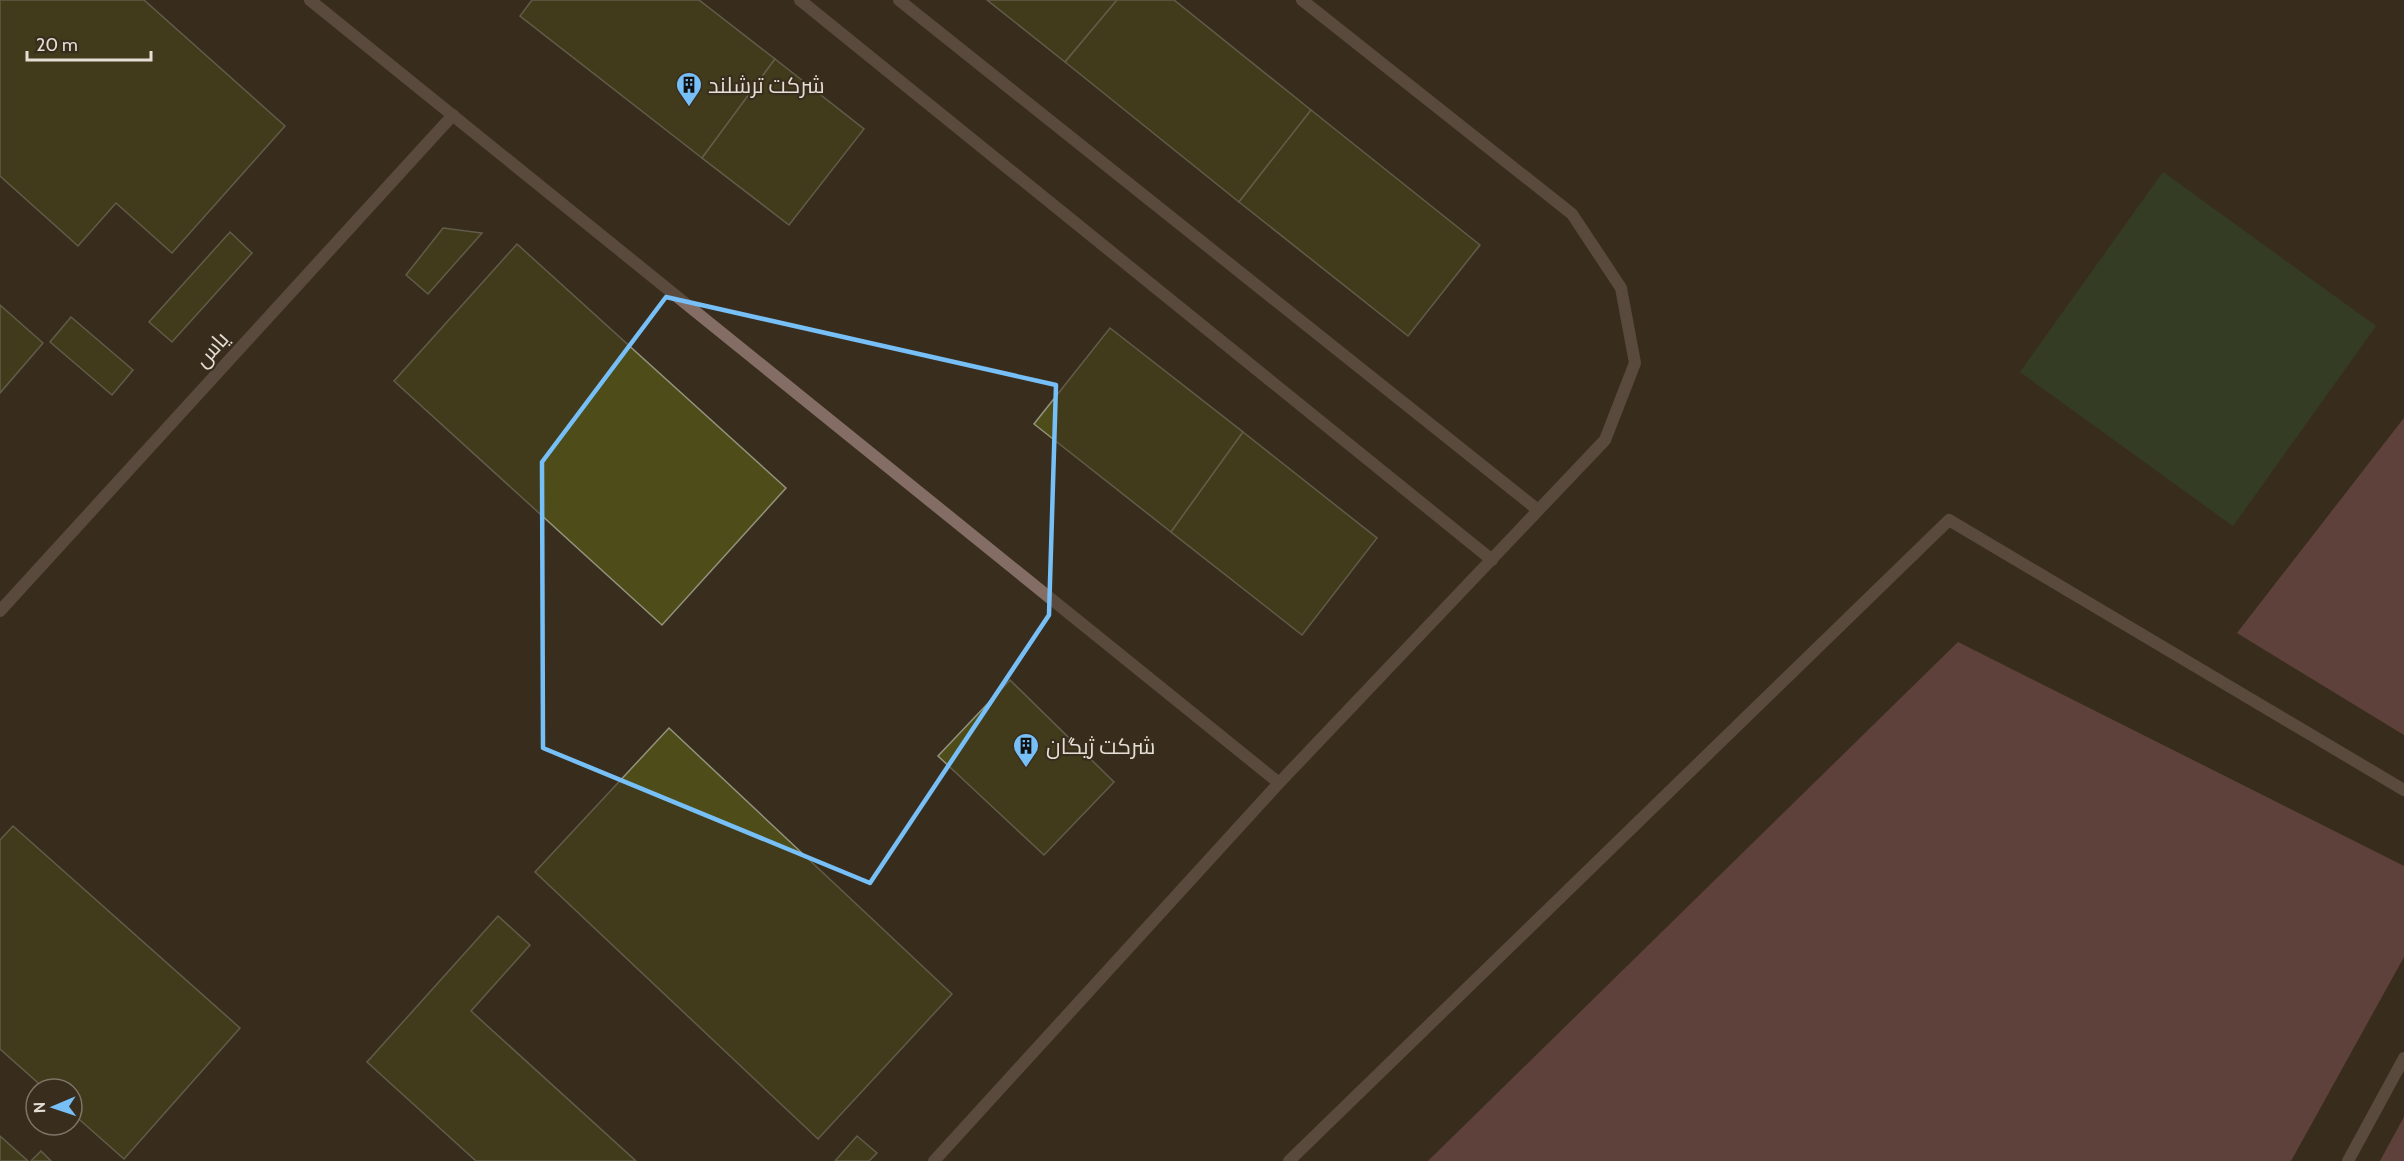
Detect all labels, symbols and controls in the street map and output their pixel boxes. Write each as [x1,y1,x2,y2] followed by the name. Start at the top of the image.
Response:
[27,24,152,62] scale bar
[36,34,78,56] text: 20 m
[674,70,704,108] building icon: شرکت ترشلند
[708,72,825,99] place label: شرکت ترشلند
[188,326,235,373] street label: یاس
[1011,731,1041,769] building icon: شرکت ژیگان
[1046,733,1155,760] place label: شرکت ژیگان
[24,1077,84,1137] north arrow
[30,1102,49,1113] text: N

